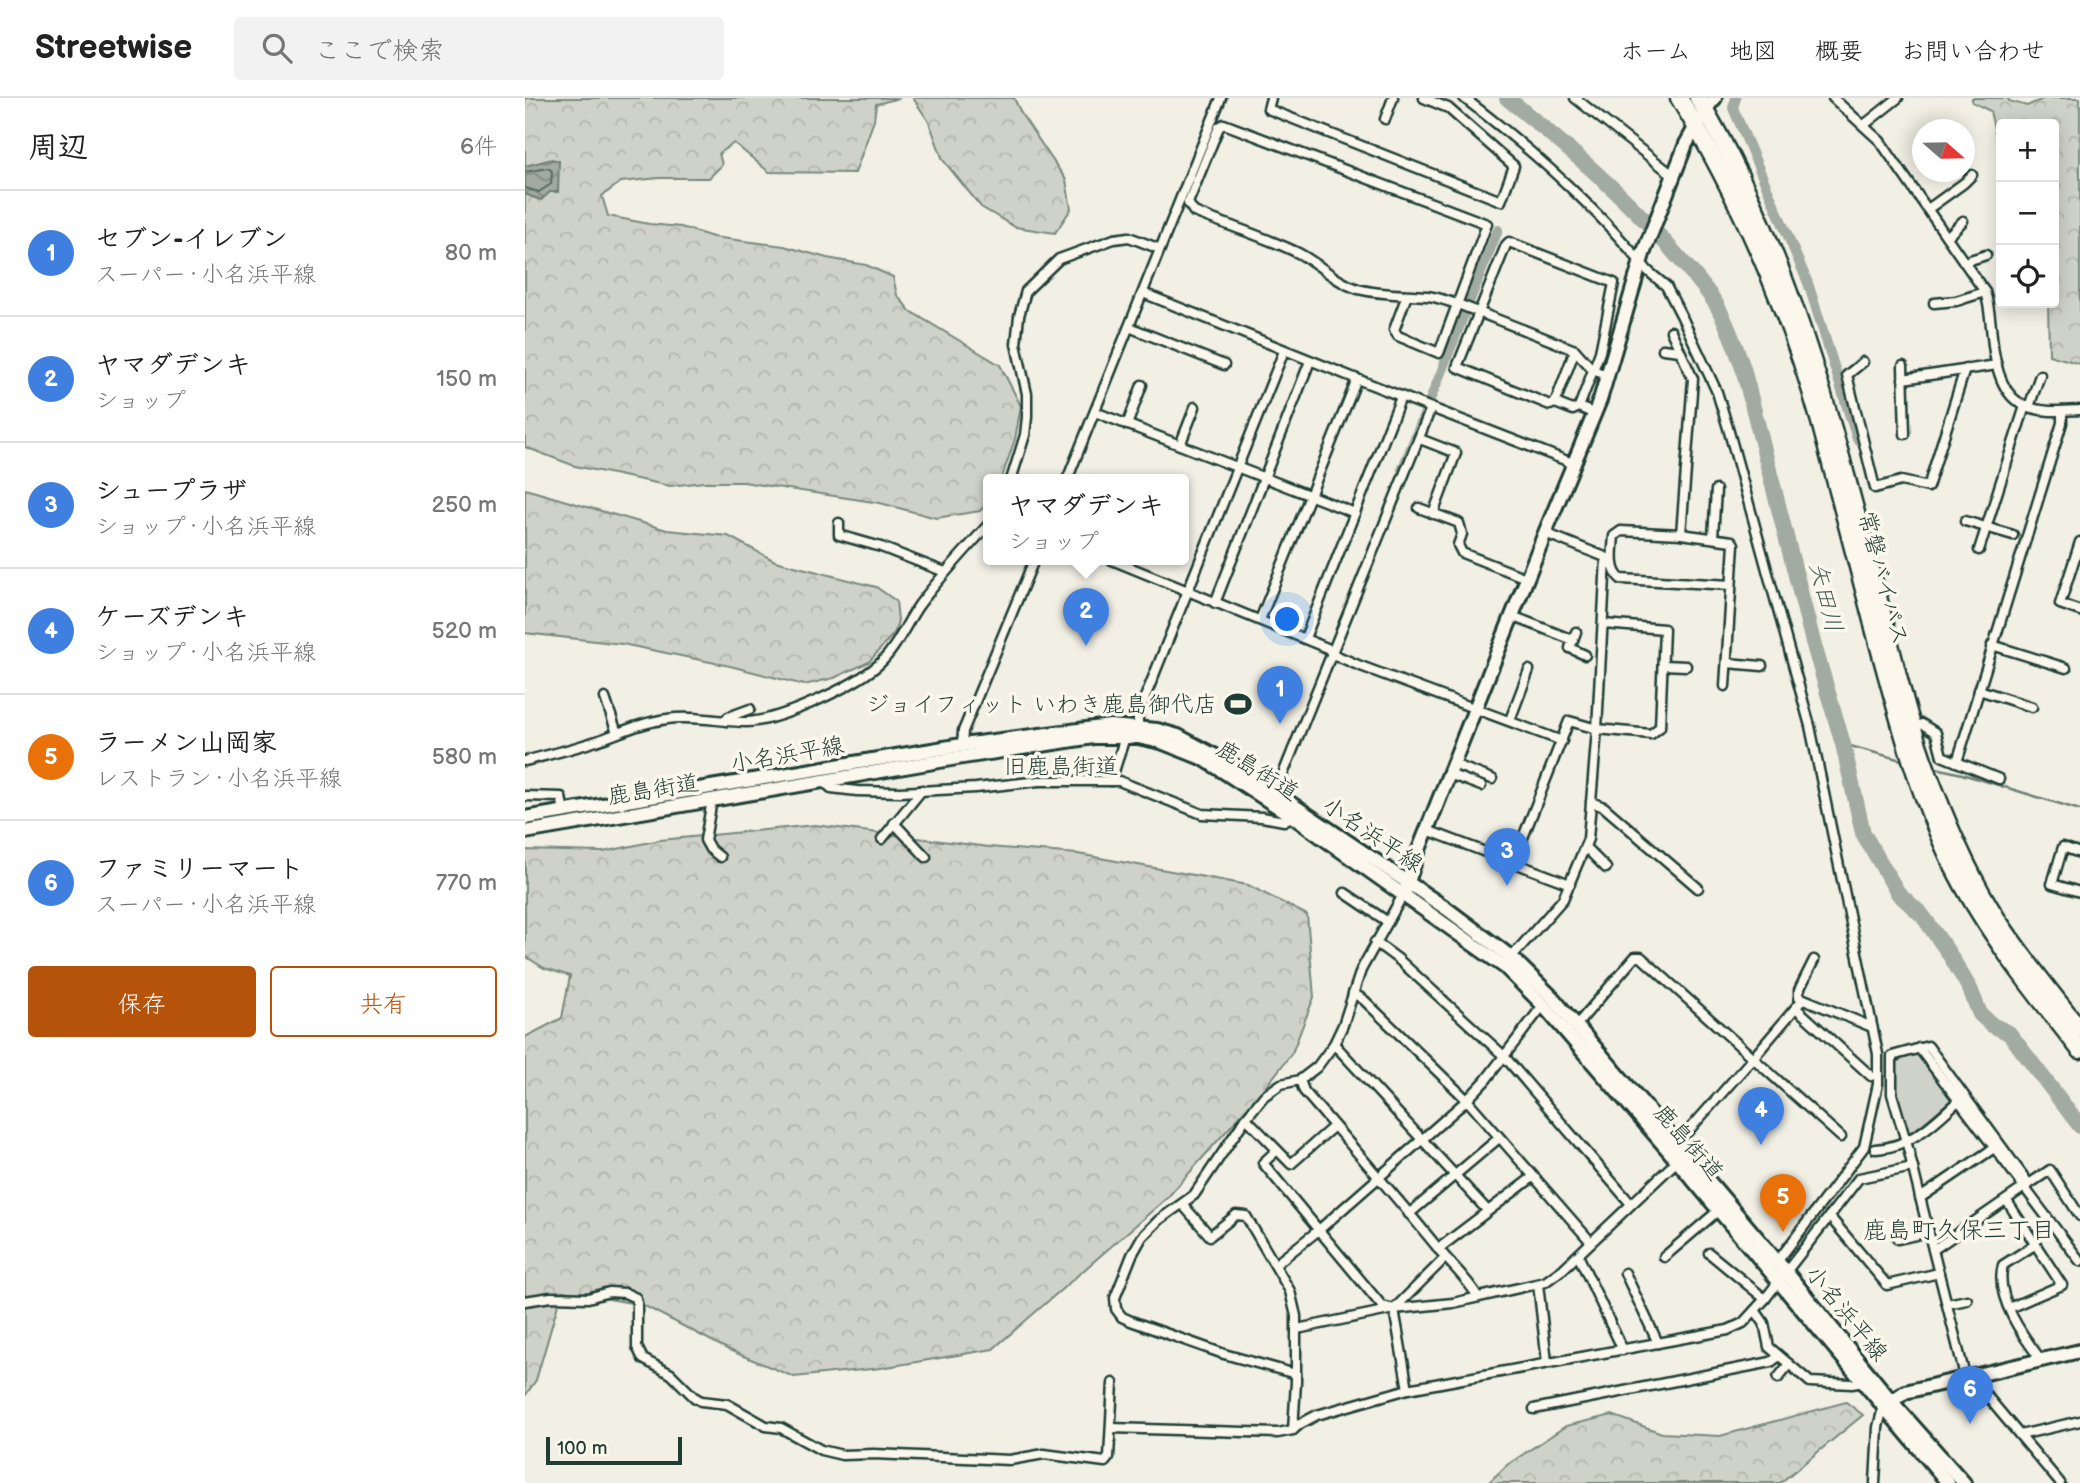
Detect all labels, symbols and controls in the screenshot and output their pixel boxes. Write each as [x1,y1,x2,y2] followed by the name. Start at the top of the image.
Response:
[234,17,724,80] search box
[35,28,192,68] text: Streetwise
[258,29,296,67] icon: search
[314,36,444,67] text: ここで検索
[1620,37,1691,66] text: ホーム
[1729,37,1777,66] text: 地図
[1815,37,1863,66] text: 概要
[1901,37,2045,66] text: お問い合わせ
[1912,119,1975,182] north arrow
[1996,119,2059,308] map controls
[1996,119,2059,182] button: +
[28,130,88,166] text: 周辺
[460,133,497,161] text: 6件
[1996,182,2059,245] button: −
[95,224,288,255] text: セブン-イレブン
[46,239,56,267] text: 1
[445,239,497,267] text: 80 m
[1996,245,2059,308] button: locate
[95,261,316,289] text: スーパー · 小名浜平線
[95,350,251,381] text: ヤマダデンキ
[44,365,58,393] text: 2
[436,365,497,393] text: 150 m
[95,387,186,415] text: ショップ
[983,474,1189,565] popup
[95,476,247,507] text: シュープラザ
[44,491,58,519] text: 3
[431,491,497,519] text: 250 m
[1008,491,1164,522] text: ヤマダデンキ
[1852,508,1914,648] street label: 常磐バイパス
[95,513,316,541] text: ショップ · 小名浜平線
[1008,528,1099,556] text: ショップ
[1803,559,1848,636] water label: 矢田川
[1063,588,1109,646] pin: 2
[95,602,249,633] text: ケーズデンキ
[1270,602,1304,636] your location
[44,617,58,645] text: 4
[431,617,497,645] text: 520 m
[95,639,316,667] text: ショップ · 小名浜平線
[1257,666,1303,724] pin: 1
[1223,689,1253,719] sports icon: ジョイフィット いわき鹿島御代店
[866,691,1217,719] place label: ジョイフィット いわき鹿島御代店
[95,728,277,759] text: ラーメン山岡家
[728,731,846,779] street label: 小名浜平線
[1211,735,1304,807] street label: 鹿島街道
[44,743,58,771] text: 5
[432,743,497,771] text: 580 m
[1004,753,1119,781] street label: 旧鹿島街道
[95,765,342,793] text: レストラン · 小名浜平線
[606,769,701,811] street label: 鹿島街道
[1317,791,1428,879] street label: 小名浜平線
[1484,828,1530,886] pin: 3
[95,854,304,885] text: ファミリーマート
[44,869,58,897] text: 6
[436,869,497,897] text: 770 m
[95,891,316,919] text: スーパー · 小名浜平線
[28,966,256,1037] button: 保存
[270,966,497,1037] button: 共有
[1738,1087,1784,1145] pin: 4
[1648,1099,1729,1187] street label: 鹿島街道
[1760,1174,1806,1232] pin: 5
[1863,1216,2055,1245] district label: 鹿島町久保三丁目
[1799,1260,1893,1367] street label: 小名浜平線
[1947,1366,1993,1424] pin: 6
[546,1434,683,1466] scale bar
[557,1437,608,1460] text: 100 m

